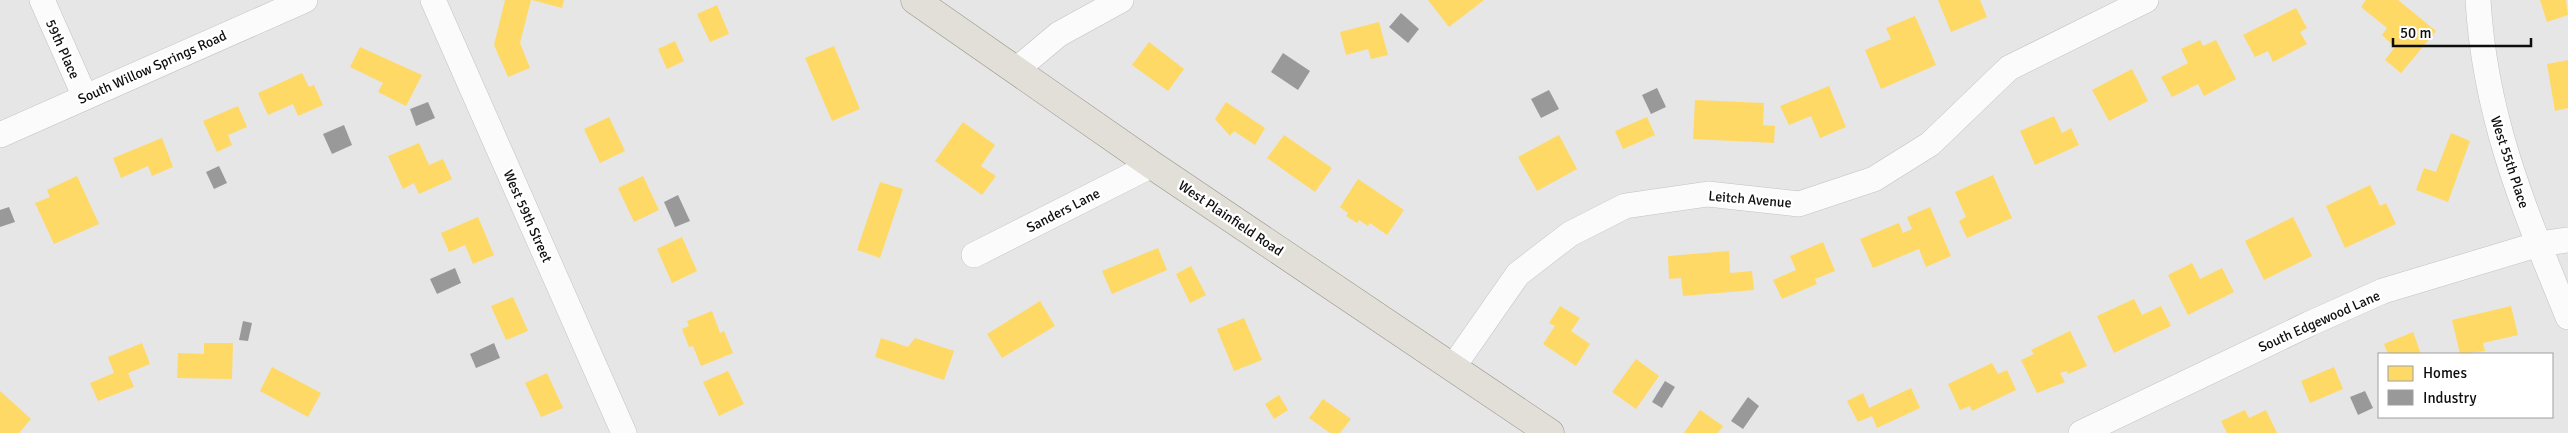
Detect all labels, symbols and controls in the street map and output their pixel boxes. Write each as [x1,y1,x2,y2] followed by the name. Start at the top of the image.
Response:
[2393,15,2530,47] scale bar
[42,17,83,82] street label: 59th Place
[2400,24,2431,42] text: 50 m
[75,27,229,108] street label: South Willow Springs Road
[2487,114,2532,210] street label: West 55th Place
[500,167,556,265] street label: West 59th Street
[1175,177,1286,260] street label: West Plainfield Road
[1024,185,1103,236] street label: Sanders Lane
[1708,187,1792,212] street label: Leitch Avenue
[2256,287,2383,356] street label: South Edgewood Lane
[2378,353,2553,418] legend
[2423,364,2467,382] text: Homes
[2423,389,2476,407] text: Industry

